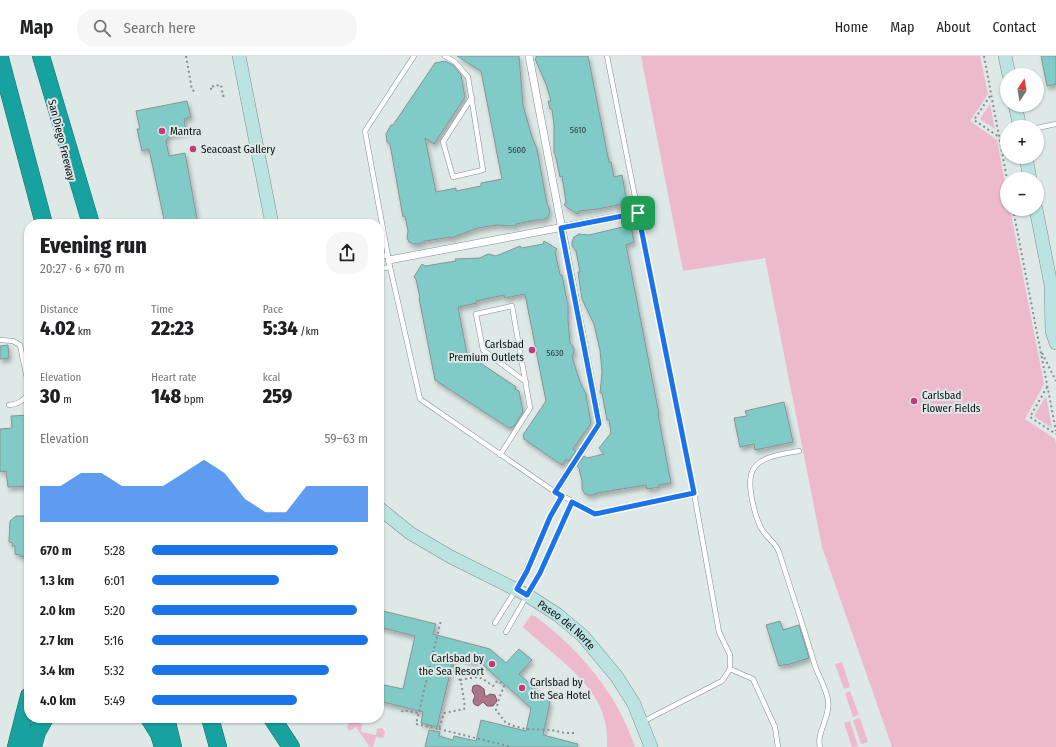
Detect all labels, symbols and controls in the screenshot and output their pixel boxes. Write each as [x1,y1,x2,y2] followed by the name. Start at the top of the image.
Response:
[77,10,357,46] search box
[20,16,53,39] text: Map
[91,17,113,39] icon: search
[123,19,196,37] text: Search here
[835,19,868,36] text: Home
[890,19,914,36] text: Map
[936,19,971,36] text: About
[993,19,1036,36] text: Contact
[1000,68,1044,112] north arrow
[1000,68,1044,216] map controls
[45,98,78,182] street label: San Diego Freeway
[1000,120,1044,164] button: +
[170,125,202,138] place label: Mantra
[570,125,587,135] house number: 5610
[157,126,167,136] marker: Mantra
[201,143,275,156] place label: Seacoast Gallery
[188,144,198,154] marker: Seacoast Gallery
[508,145,526,155] house number: 5600
[1000,172,1044,216] button: −
[621,196,655,230] pin
[627,202,649,224] icon: arrive
[40,232,147,259] text: Evening run
[326,232,368,274] button: share
[40,261,125,276] text: 20:27 · 6 × 670 m
[40,303,79,316] text: Distance
[151,303,173,316] text: Time
[263,303,283,316] text: Pace
[40,316,75,340] text: 4.02
[151,316,194,340] text: 22:23
[263,316,298,340] text: 5:34
[75,325,91,338] text: km
[298,325,319,338] text: /km
[449,338,524,364] place label: Carlsbad Premium Outlets
[527,345,537,355] marker: Carlsbad Premium Outlets
[546,348,564,358] house number: 5630
[40,371,81,384] text: Elevation
[151,371,197,384] text: Heart rate
[263,371,280,384] text: kcal
[40,384,61,408] text: 30
[151,384,181,408] text: 148
[263,384,292,408] text: 259
[922,389,981,415] place label: Carlsbad Flower Fields
[61,393,72,406] text: m
[181,393,204,406] text: bpm
[909,396,919,406] marker: Carlsbad Flower Fields
[40,431,89,446] text: Elevation
[324,431,368,446] text: 59–63 m
[40,543,72,558] text: 670 m
[104,543,125,558] text: 5:28
[40,573,74,588] text: 1.3 km
[104,573,125,588] text: 6:01
[535,598,598,653] street label: Paseo del Norte
[40,603,75,618] text: 2.0 km
[104,603,125,618] text: 5:20
[40,633,74,648] text: 2.7 km
[104,633,124,648] text: 5:16
[419,652,484,678] place label: Carlsbad by the Sea Resort
[487,659,497,669] marker: Carlsbad by the Sea Resort
[40,663,75,678] text: 3.4 km
[104,663,124,678] text: 5:32
[530,676,590,702] place label: Carlsbad by the Sea Hotel
[517,683,527,693] marker: Carlsbad by the Sea Hotel
[40,693,76,708] text: 4.0 km
[104,693,125,708] text: 5:49

